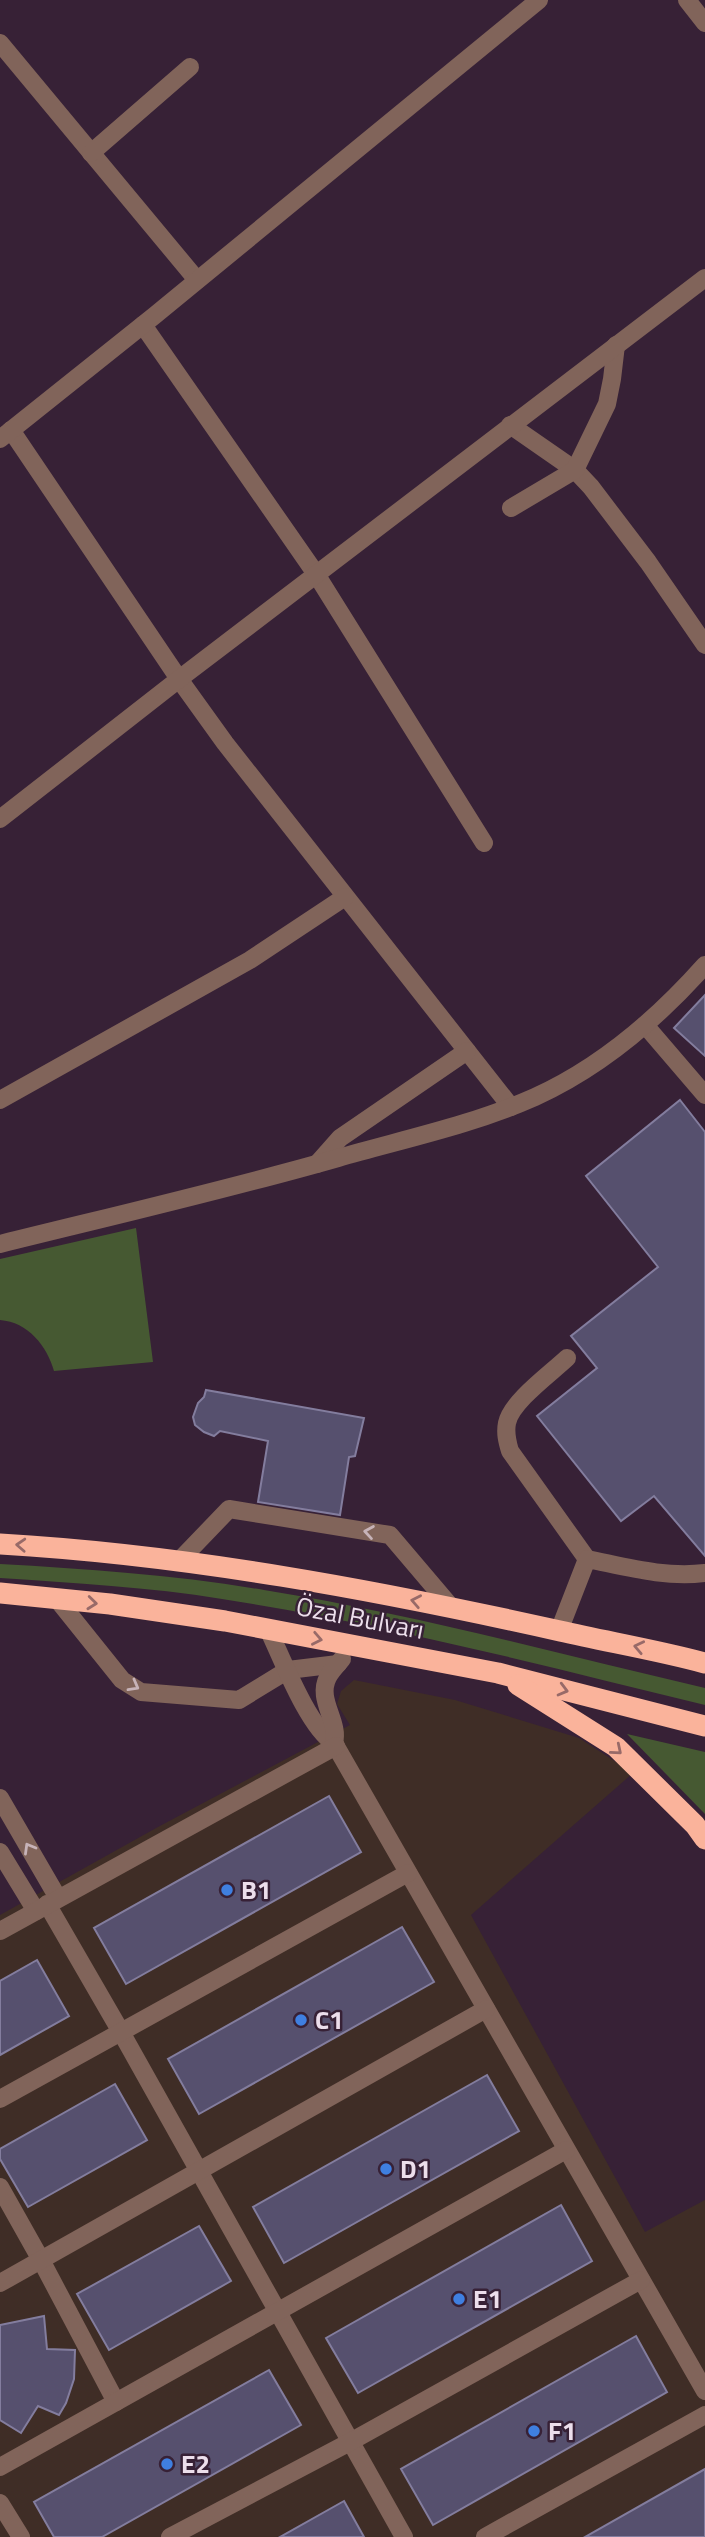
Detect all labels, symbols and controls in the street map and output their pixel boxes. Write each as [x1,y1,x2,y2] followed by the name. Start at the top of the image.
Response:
[363,1525,375,1540] one-way arrow
[15,1538,26,1553] one-way arrow
[293,1586,427,1649] street label: Özal Bulvarı
[410,1594,422,1609] one-way arrow
[86,1595,98,1610] one-way arrow
[311,1630,323,1645] one-way arrow
[633,1641,645,1656] one-way arrow
[126,1678,139,1691] one-way arrow
[557,1682,569,1696] one-way arrow
[609,1741,622,1754] one-way arrow
[24,1843,37,1855] one-way arrow
[241,1870,271,1909] place label: B1
[219,1882,235,1898] marker: B1
[315,2000,344,2039] place label: C1
[293,2012,309,2028] marker: C1
[400,2149,431,2188] place label: D1
[378,2161,394,2177] marker: D1
[473,2279,502,2318] place label: E1
[451,2291,467,2307] marker: E1
[548,2411,576,2450] place label: F1
[526,2423,542,2439] marker: F1
[181,2444,210,2483] place label: E2
[159,2456,175,2472] marker: E2

